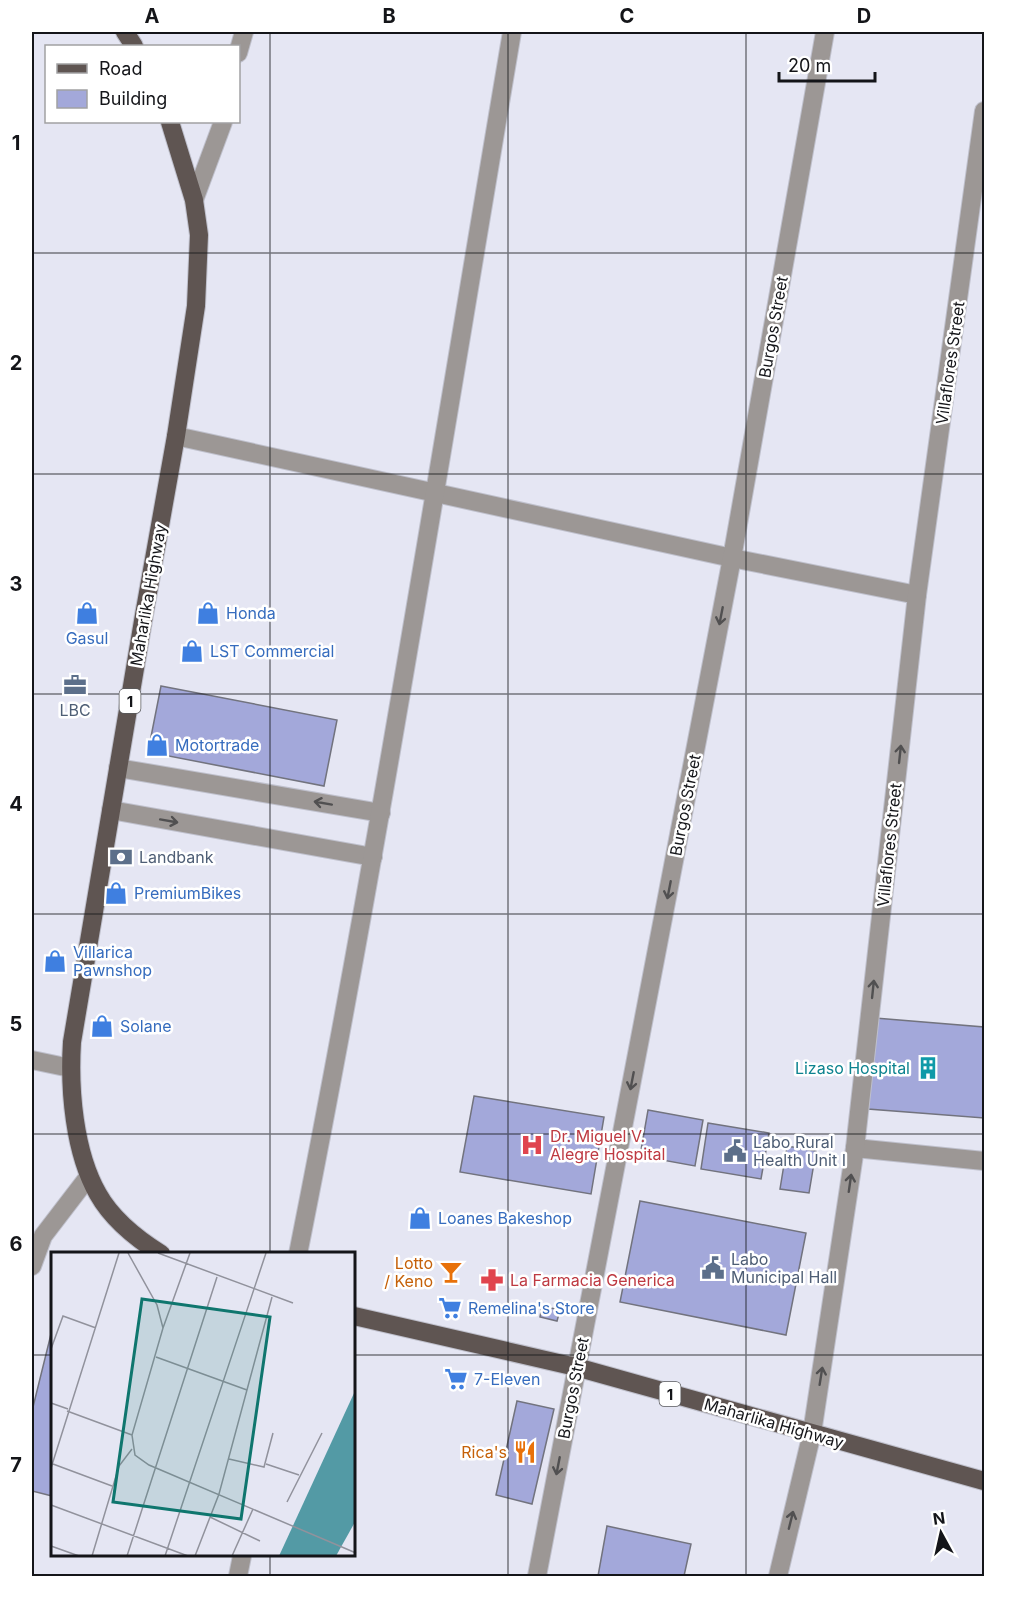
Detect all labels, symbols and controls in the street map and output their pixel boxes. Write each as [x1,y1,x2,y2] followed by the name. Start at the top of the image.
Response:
[145,4,160,28] text: A
[382,4,396,28] text: B
[620,4,634,28] text: C
[857,4,871,28] text: D
[45,45,240,123] legend
[779,45,875,83] scale bar
[788,55,831,76] text: 20 m
[99,58,142,79] text: Road
[99,88,167,109] text: Building
[12,131,20,155] text: 1
[754,274,792,380] street label: Burgos Street
[931,300,969,426] street label: Villaflores Street
[10,351,22,375] text: 2
[126,522,170,668] street label: Maharlika Highway
[10,572,22,596] text: 3
[74,600,100,626] shop icon: Gasul
[195,600,221,626] shop icon: Honda
[226,603,276,623] place label: Honda
[715,605,726,625] one-way arrow
[66,628,108,648] place label: Gasul
[179,638,205,664] shop icon: LST Commercial
[210,641,334,661] place label: LST Commercial
[62,672,88,698] office icon: LBC
[120,689,140,713] road number: 1
[59,700,91,720] place label: LBC
[144,732,170,758] shop icon: Motortrade
[175,735,259,755] place label: Motortrade
[894,744,905,764] one-way arrow
[665,752,705,858] street label: Burgos Street
[873,782,905,908] street label: Villaflores Street
[9,792,23,816] text: 4
[314,797,333,808] one-way arrow
[159,816,178,827] one-way arrow
[108,844,134,870] bank icon: Landbank
[139,847,214,867] place label: Landbank
[663,879,674,899] one-way arrow
[103,880,129,906] shop icon: PremiumBikes
[134,883,241,903] place label: PremiumBikes
[73,942,152,980] place label: Villarica Pawnshop
[42,948,68,974] shop icon: Villarica Pawnshop
[868,980,879,1000] one-way arrow
[10,1012,22,1036] text: 5
[89,1013,115,1039] shop icon: Solane
[120,1016,172,1036] place label: Solane
[915,1055,941,1081] building icon: Lizaso Hospital
[795,1058,910,1078] place label: Lizaso Hospital
[626,1071,637,1091] one-way arrow
[550,1126,665,1164] place label: Dr. Miguel V. Alegre Hospital
[519,1132,545,1158] hospital icon: Dr. Miguel V. Alegre Hospital
[753,1132,846,1170] place label: Labo Rural Health Unit Ⅰ
[722,1138,748,1164] public building icon: Labo Rural Health Unit Ⅰ
[845,1173,856,1193] one-way arrow
[407,1205,433,1231] shop icon: Loanes Bakeshop
[438,1208,572,1228] place label: Loanes Bakeshop
[10,1232,23,1256] text: 6
[731,1249,837,1287] place label: Labo Municipal Hall
[51,1252,356,1557] inset map
[384,1253,433,1291] place label: Lotto / Keno
[700,1255,726,1281] public building icon: Labo Municipal Hall
[438,1259,464,1285] bar icon: Lotto / Keno
[479,1267,505,1293] pharmacy icon: La Farmacia Generica
[510,1270,675,1290] place label: La Farmacia Generica
[437,1295,463,1321] supermarket icon: Remelina's Store
[468,1298,595,1318] place label: Remelina's Store
[553,1335,593,1441] street label: Burgos Street
[443,1366,469,1392] supermarket icon: 7-Eleven
[816,1366,827,1386] one-way arrow
[474,1369,540,1389] place label: 7-Eleven
[660,1382,680,1406] road number: 1
[702,1394,846,1452] street label: Maharlika Highway
[512,1439,538,1465] restaurant icon: Rica's
[461,1442,507,1462] place label: Rica's
[10,1453,22,1477] text: 7
[552,1456,563,1476] one-way arrow
[911,1503,971,1563] north arrow
[931,1507,946,1529] text: N
[786,1510,798,1529] one-way arrow

